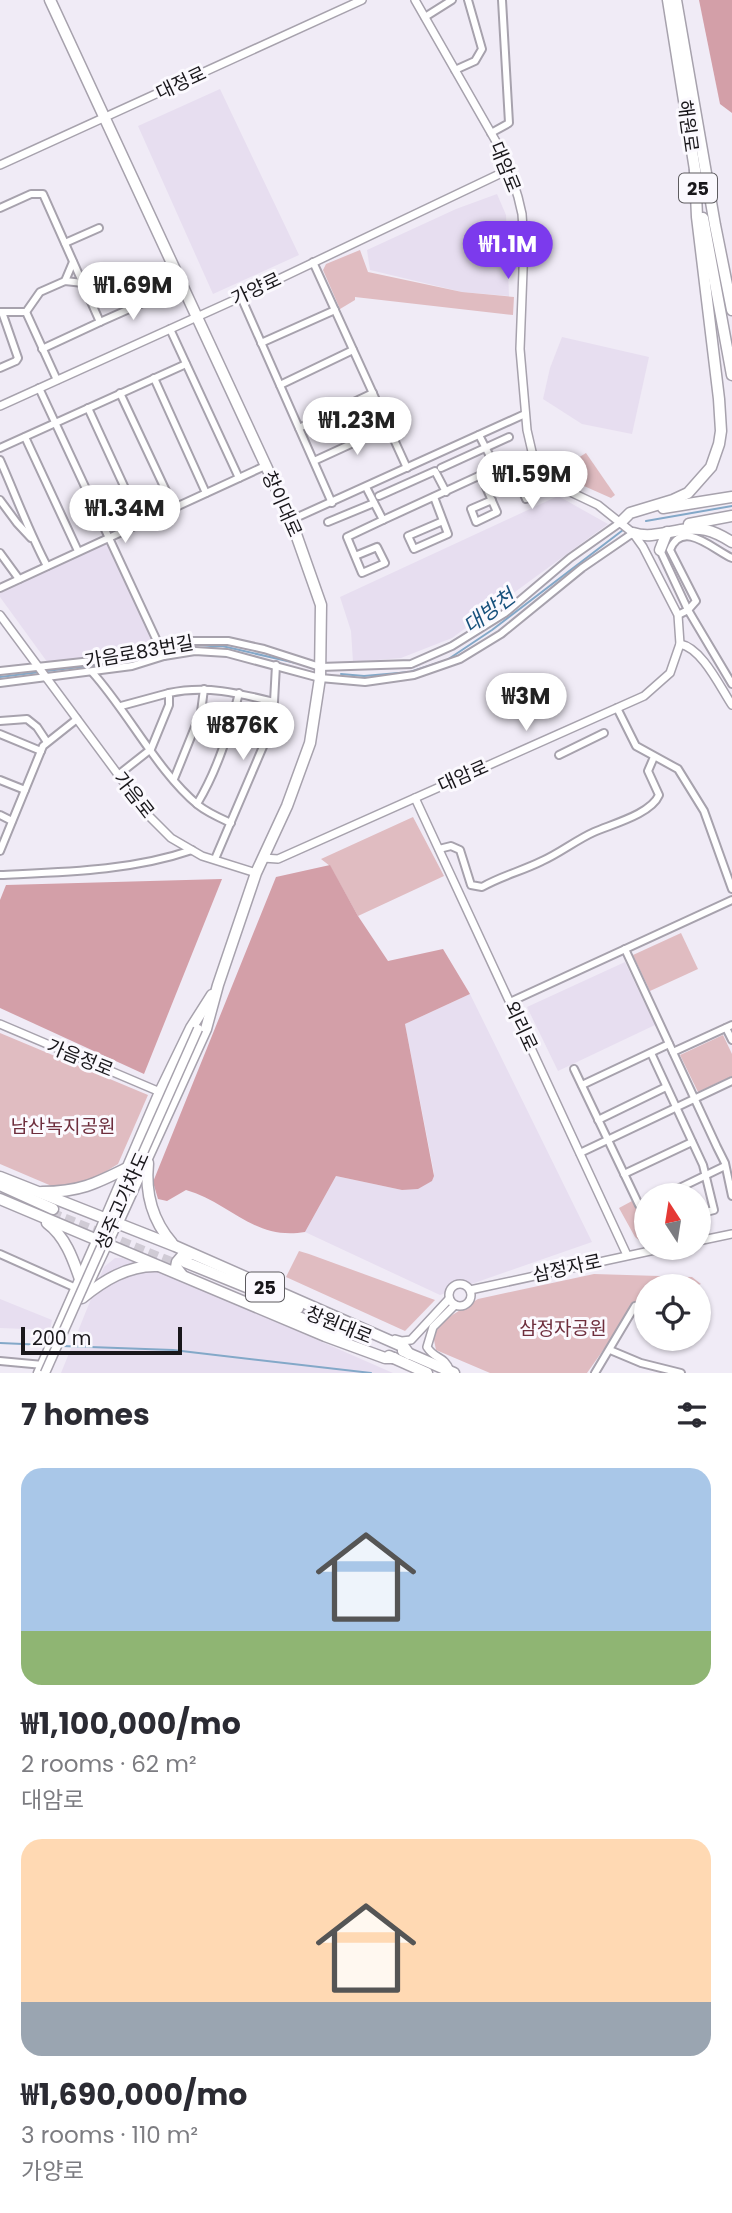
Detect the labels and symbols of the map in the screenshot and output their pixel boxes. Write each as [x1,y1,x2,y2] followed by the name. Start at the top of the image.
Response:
[152,60,210,106] street label: 대정로
[671,98,705,154] street label: 해원로
[483,138,527,196] street label: 대암로
[679,174,717,202] road number: 25
[459,222,557,281] pin: ₩1.1M
[76,262,190,322] pin: ₩1.69M
[227,266,285,312] street label: 가양로
[300,398,414,457] pin: ₩1.23M
[475,452,589,511] pin: ₩1.59M
[255,467,309,541] street label: 창이대로
[68,486,182,545] pin: ₩1.34M
[457,580,523,640] water label: 대방천
[82,629,196,675] street label: 가음로83번길
[492,674,560,733] pin: ₩3M
[194,702,292,762] pin: ₩876K
[434,753,492,799] street label: 대암로
[107,766,161,824] street label: 가음로
[498,997,544,1055] street label: 외리로
[43,1032,117,1084] street label: 가음정로
[11,1113,115,1140] park label: 남산녹지공원
[88,1148,156,1254] street label: 성주고가차도
[634,1183,710,1260] north arrow
[530,1248,604,1288] street label: 삼정자로
[246,1272,284,1302] road number: 25
[302,1299,376,1351] street label: 창원대로
[519,1315,607,1342] park label: 삼정자공원
[21,1324,182,1356] scale bar

